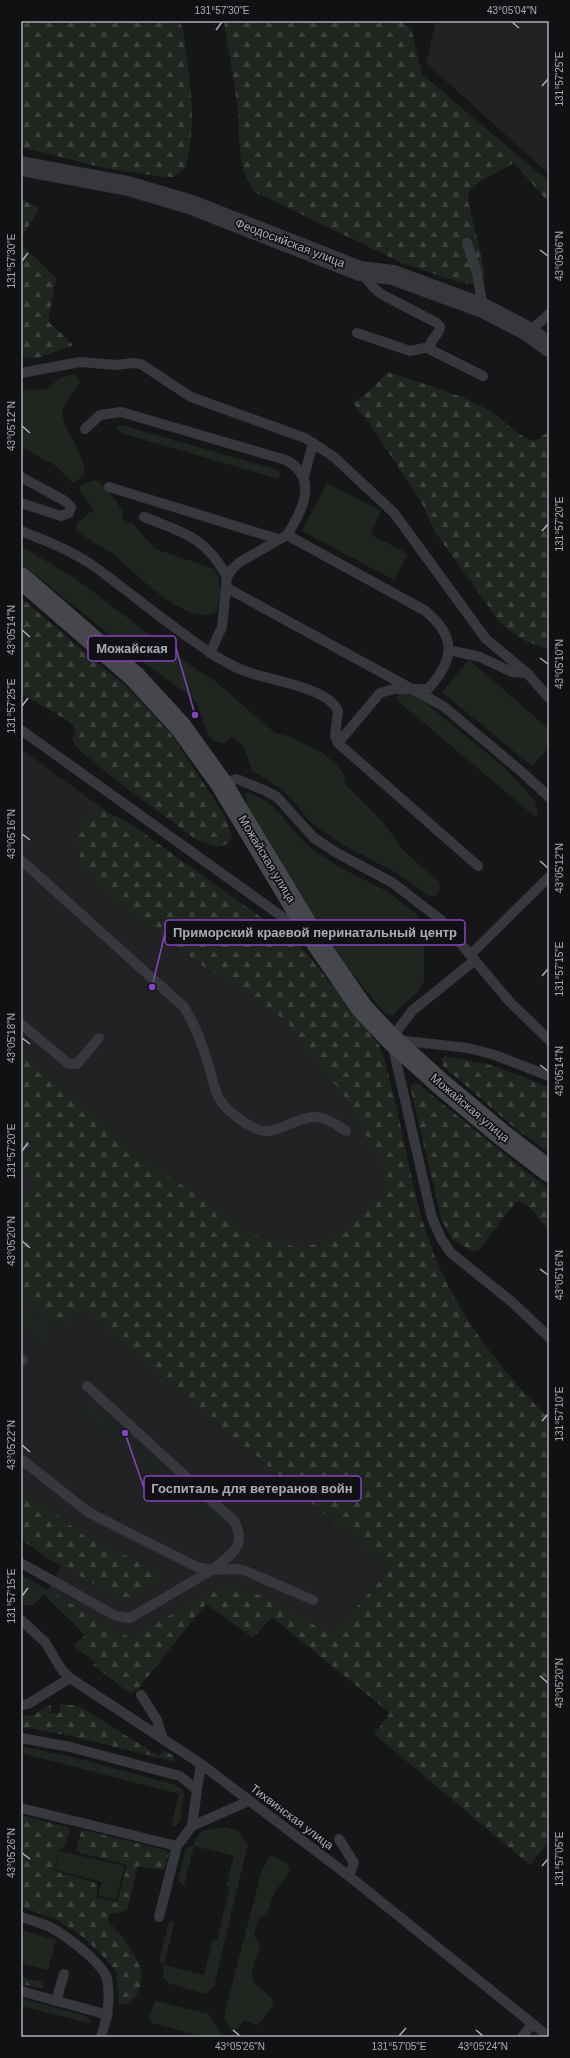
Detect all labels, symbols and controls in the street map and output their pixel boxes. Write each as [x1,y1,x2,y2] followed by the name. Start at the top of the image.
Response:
[194,5,250,16] text: 131°57'30"E
[487,5,537,16] text: 43°05'04"N
[554,51,565,107] text: 131°57'25"E
[233,216,347,270] street label: Феодосийская улица
[554,231,565,281] text: 43°05'06"N
[6,233,17,289] text: 131°57'30"E
[6,401,17,451] text: 43°05'12"N
[554,496,565,552] text: 131°57'20"E
[6,605,17,655] text: 43°05'14"N
[88,636,176,661] callout: Можайская
[554,639,565,689] text: 43°05'10"N
[96,641,168,656] text: Можайская
[6,678,17,734] text: 131°57'25"E
[6,809,17,859] text: 43°05'16"N
[235,813,299,905] street label: Можайская улица
[554,843,565,893] text: 43°05'12"N
[165,920,465,945] callout: Приморский краевой перинатальный центр
[173,925,457,940] text: Приморский краевой перинатальный центр
[554,941,565,997] text: 131°57'15"E
[6,1013,17,1063] text: 43°05'18"N
[554,1046,565,1096] text: 43°05'14"N
[428,1071,513,1145] street label: Можайская улица
[6,1123,17,1179] text: 131°57'20"E
[6,1216,17,1266] text: 43°05'20"N
[554,1250,565,1300] text: 43°05'16"N
[554,1386,565,1442] text: 131°57'10"E
[6,1420,17,1470] text: 43°05'22"N
[144,1476,361,1501] callout: Госпиталь для ветеранов войн
[151,1481,353,1496] text: Госпиталь для ветеранов войн
[6,1568,17,1624] text: 131°57'15"E
[554,1658,565,1708] text: 43°05'20"N
[248,1781,336,1853] street label: Тихвинская улица
[6,1828,17,1878] text: 43°05'26"N
[554,1831,565,1887] text: 131°57'05"E
[215,2041,265,2052] text: 43°05'26"N
[371,2041,427,2052] text: 131°57'05"E
[458,2041,508,2052] text: 43°05'24"N

